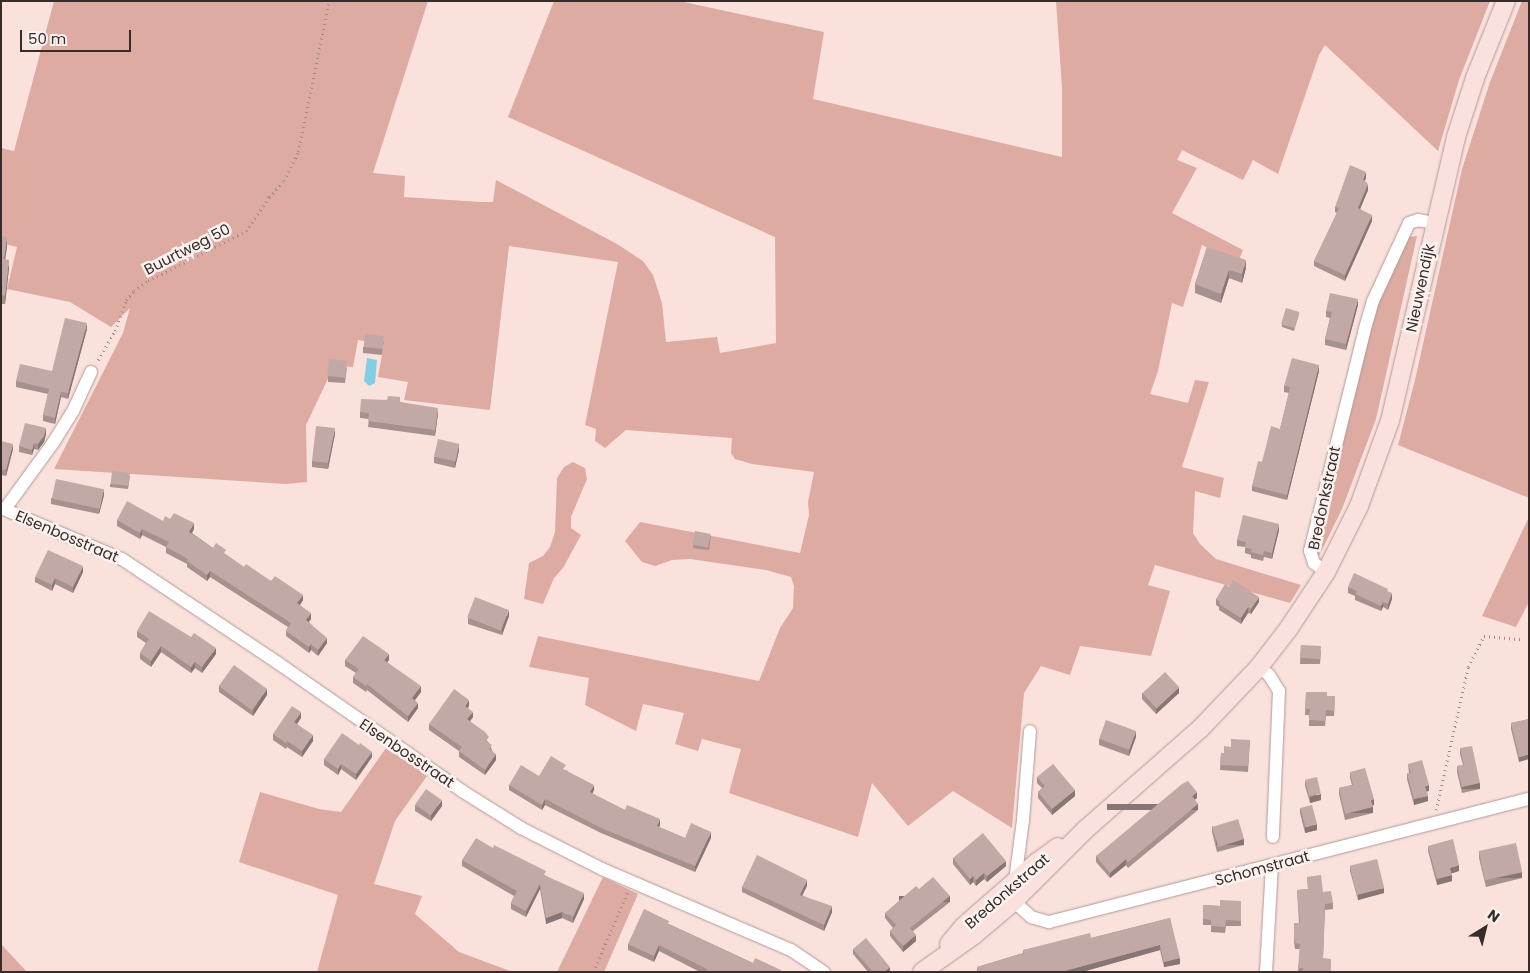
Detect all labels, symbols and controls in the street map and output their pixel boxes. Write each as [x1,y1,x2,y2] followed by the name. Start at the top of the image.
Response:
[22,20,134,52] scale bar
[28,28,66,49] text: 50 m
[141,220,233,278] street label: Buurtweg 50
[1402,242,1438,334] street label: Nieuwendijk
[1304,444,1344,552] street label: Bredonkstraat
[13,506,121,566] street label: Elsenbosstraat
[356,715,458,791] street label: Elsenbosstraat
[1213,847,1311,889] street label: Schomstraat
[961,850,1053,932] street label: Bredonkstraat
[1460,903,1510,953] north arrow
[1484,905,1504,927] text: N

